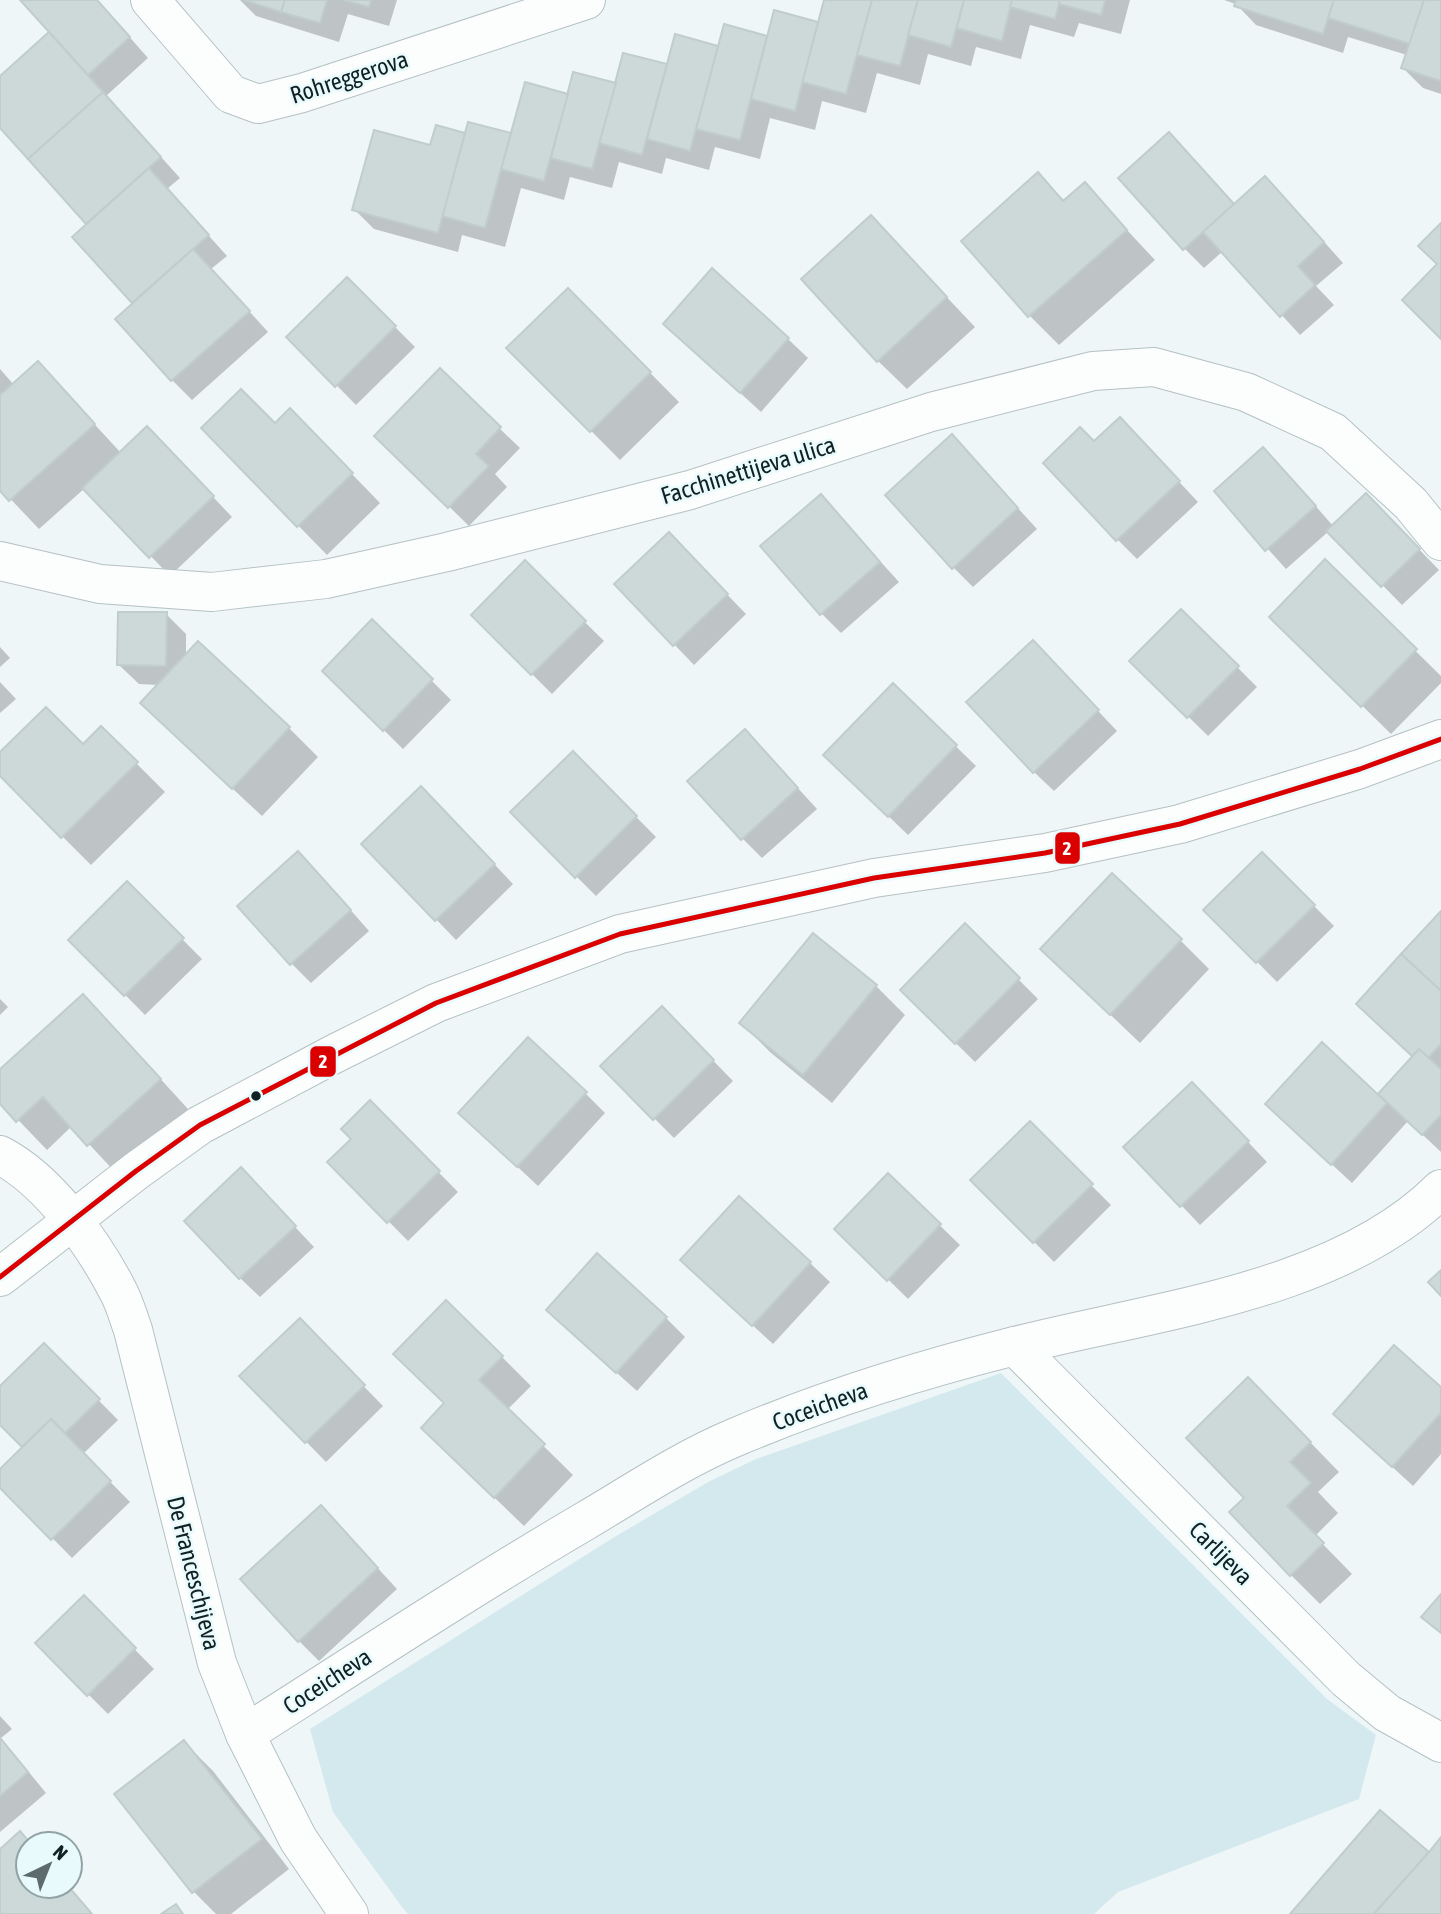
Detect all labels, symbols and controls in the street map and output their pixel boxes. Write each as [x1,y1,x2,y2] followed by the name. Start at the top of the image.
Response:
[287,45,411,109] street label: Rohreggerova
[658,431,838,509] street label: Facchinettijeva ulica
[1054,831,1081,865] line badge: 2
[1063,837,1072,859] text: 2
[309,1045,337,1078] line badge: 2
[319,1050,328,1072] text: 2
[249,1089,263,1103] unlabelled marker
[769,1376,871,1436] street label: Coceicheva
[162,1493,226,1653] street label: De Franceschijeva
[1184,1516,1258,1590] street label: Carlijeva
[278,1643,376,1719] street label: Coceicheva
[14,1830,84,1900] north arrow
[49,1841,72,1864] text: N

